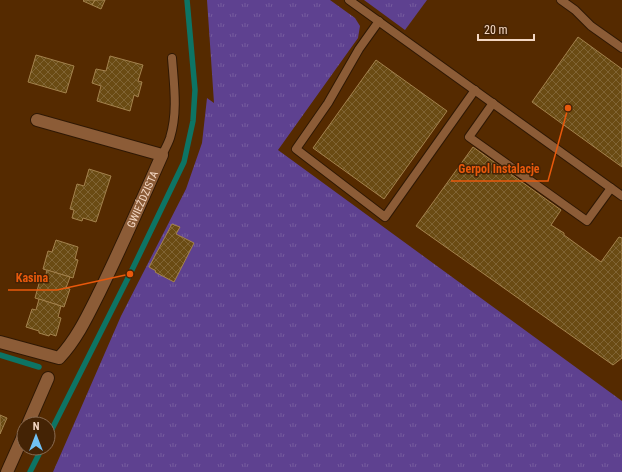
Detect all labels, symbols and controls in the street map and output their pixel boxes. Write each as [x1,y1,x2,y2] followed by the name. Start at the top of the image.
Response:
[478,16,534,42] scale bar
[484,23,508,37] text: 20 m
[451,157,548,181] callout: Gerpol Instalacje
[458,162,540,176] text: Gerpol Instalacje
[124,168,161,230] street label: GWIEŹDZISTA
[8,266,57,290] callout: Kasina
[16,271,49,285] text: Kasina
[16,416,56,456] north arrow
[33,420,40,433] text: N

